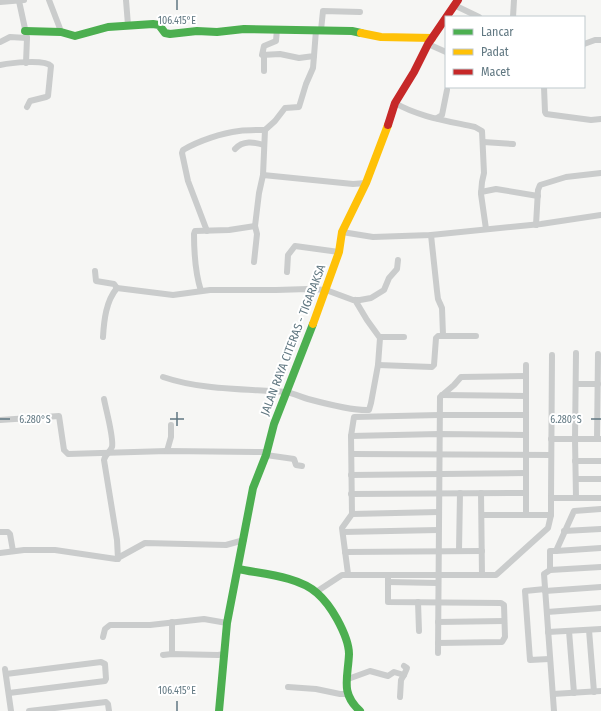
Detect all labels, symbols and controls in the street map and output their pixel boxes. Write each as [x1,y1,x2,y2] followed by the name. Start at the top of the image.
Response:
[158,15,196,27] text: 106.415°E
[445,16,585,88] legend
[481,25,514,39] text: Lancar
[481,45,509,59] text: Padat
[481,65,510,79] text: Macet
[258,262,329,417] street label: JALAN RAYA CITERAS - TIGARAKSA
[19,414,51,426] text: 6.280°S
[550,414,582,426] text: 6.280°S
[158,685,196,697] text: 106.415°E

